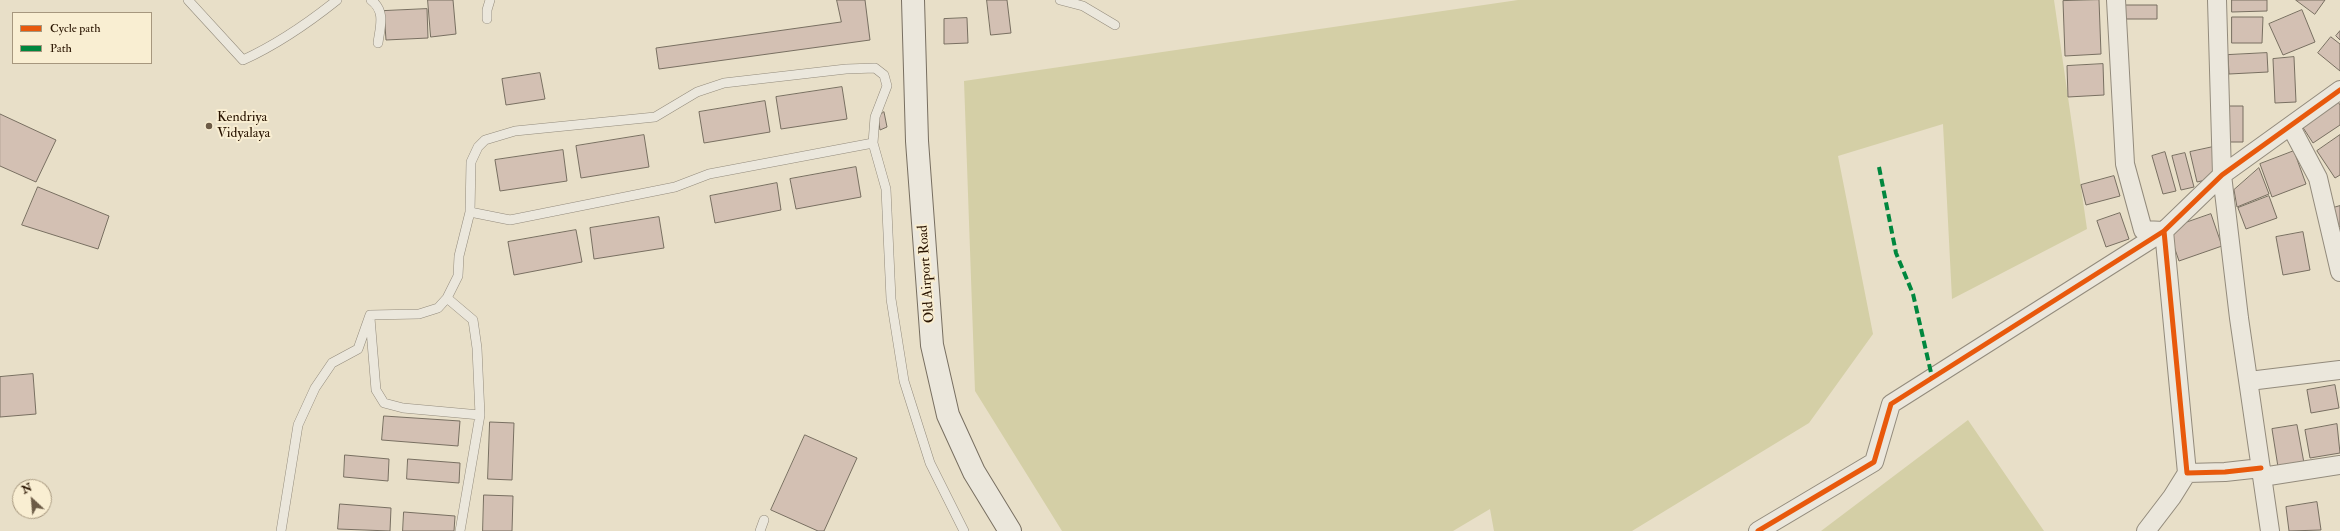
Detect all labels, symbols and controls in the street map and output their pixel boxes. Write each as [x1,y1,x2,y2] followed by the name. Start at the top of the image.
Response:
[12,12,152,64] legend
[50,21,100,36] text: Cycle path
[50,41,72,56] text: Path
[217,110,270,142] place label: Kendriya Vidyalaya
[204,121,214,131] marker: Kendriya Vidyalaya
[915,224,939,324] street label: Old Airport Road
[12,479,52,519] north arrow
[20,481,34,497] text: N

